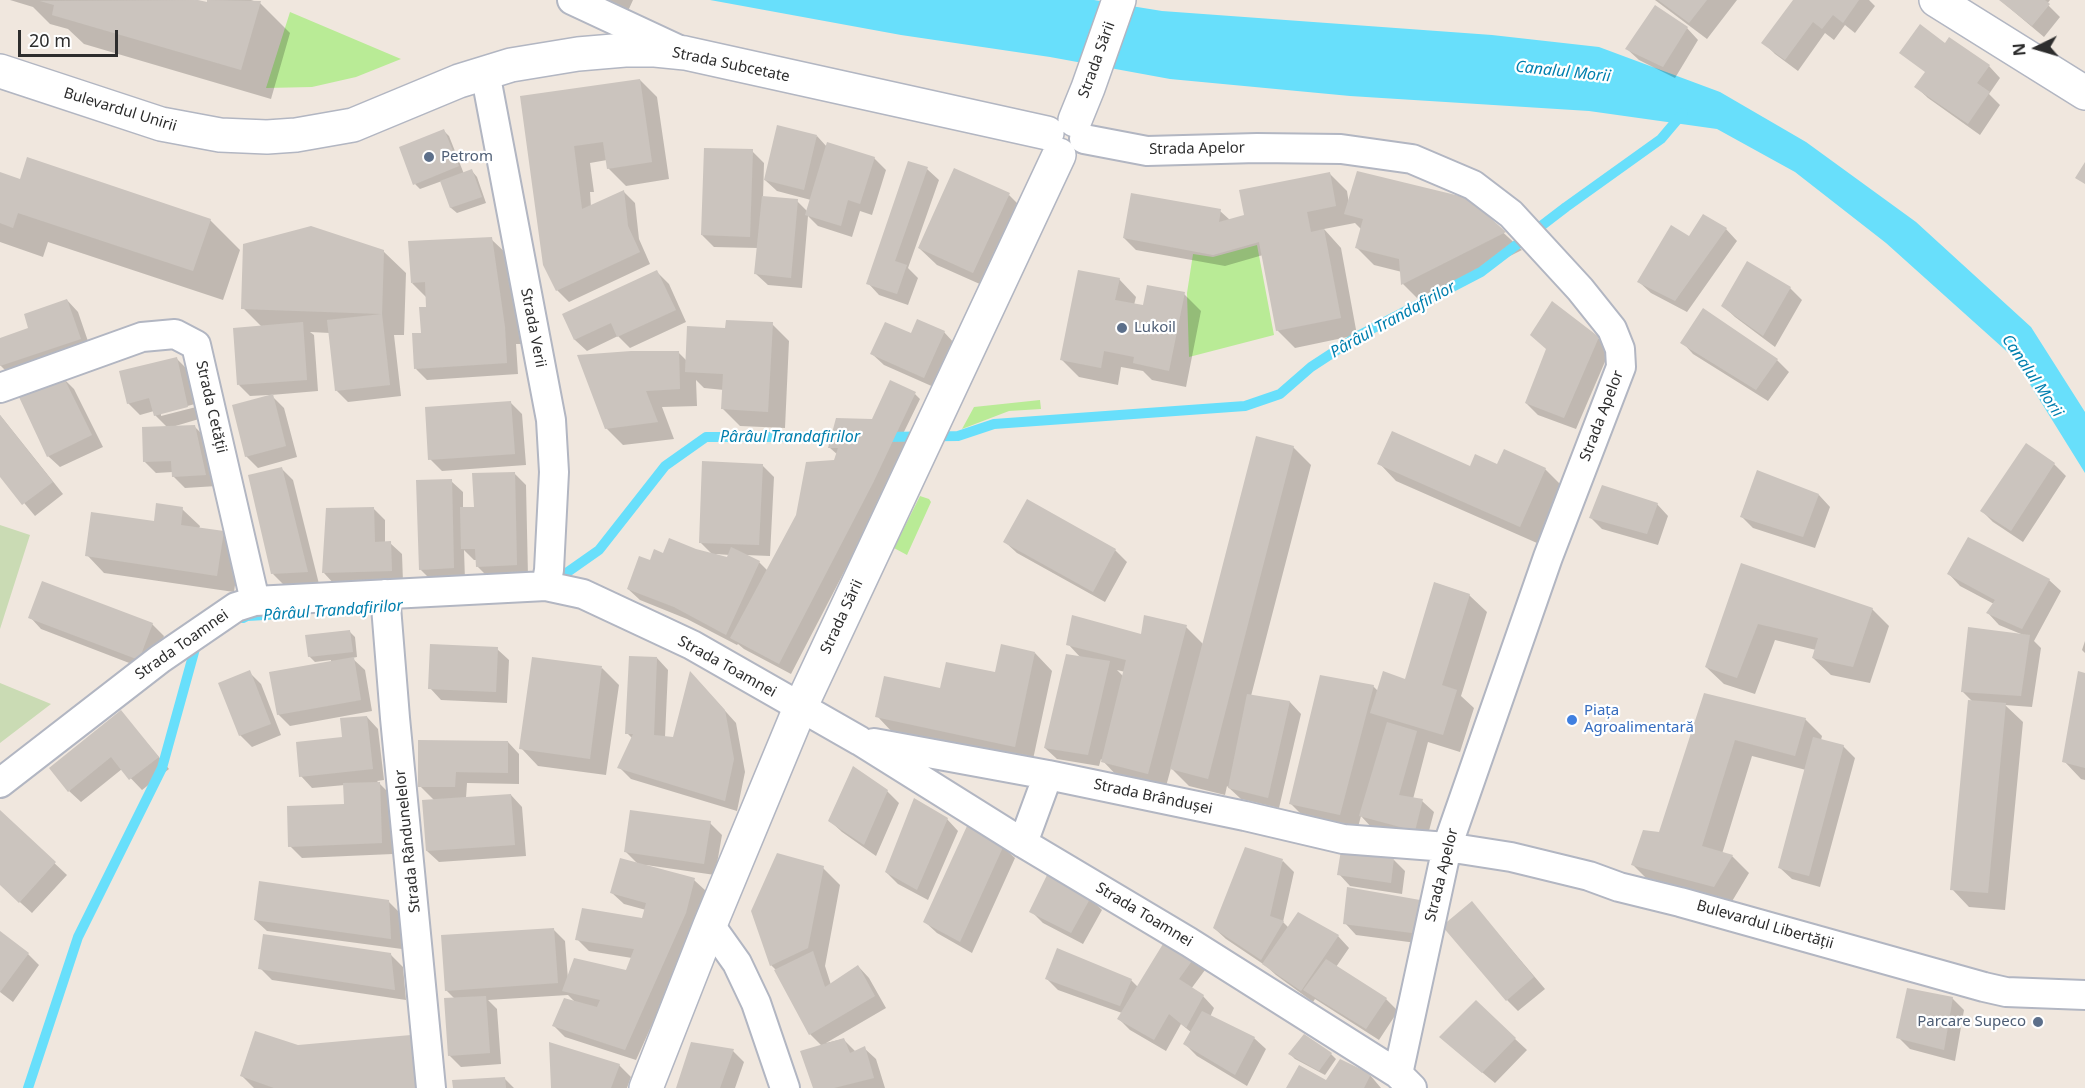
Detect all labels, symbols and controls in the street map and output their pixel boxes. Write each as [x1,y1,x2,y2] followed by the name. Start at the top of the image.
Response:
[21,18,122,56] scale bar
[2007,18,2067,78] north arrow
[1075,19,1119,101] street label: Strada Sării
[29,28,71,52] text: 20 m
[2008,42,2031,57] text: N
[671,44,791,86] street label: Strada Subcetate
[1514,57,1612,87] water label: Canalul Morii
[61,84,179,136] street label: Bulevardul Unirii
[1149,139,1245,159] street label: Strada Apelor
[441,148,493,166] place label: Petrom
[422,150,436,164] marker: Petrom
[1327,278,1459,362] water label: Pârâul Trandafirilor
[516,287,550,369] street label: Strada Verii
[1134,319,1176,337] place label: Lukoil
[1115,321,1129,335] marker: Lukoil
[1997,331,2067,421] water label: Canalul Morii
[192,359,230,455] street label: Strada Cetății
[1576,368,1628,464] street label: Strada Apelor
[720,427,860,447] water label: Pârâul Trandafirilor
[817,577,867,657] street label: Strada Sării
[262,597,404,625] water label: Pârâul Trandafirilor
[132,606,232,684] street label: Strada Toamnei
[675,632,779,702] street label: Strada Toamnei
[1584,702,1694,737] place label: Piața Agroalimentară
[1565,713,1579,727] marker: Piața Agroalimentară
[392,768,424,914] street label: Strada Rândunelelor
[1092,776,1214,818] street label: Strada Brândușei
[1422,826,1462,924] street label: Strada Apelor
[1092,879,1196,951] street label: Strada Toamnei
[1694,897,1836,953] street label: Bulevardul Libertății
[1917,1013,2026,1031] place label: Parcare Supeco
[2031,1015,2045,1029] marker: Parcare Supeco

